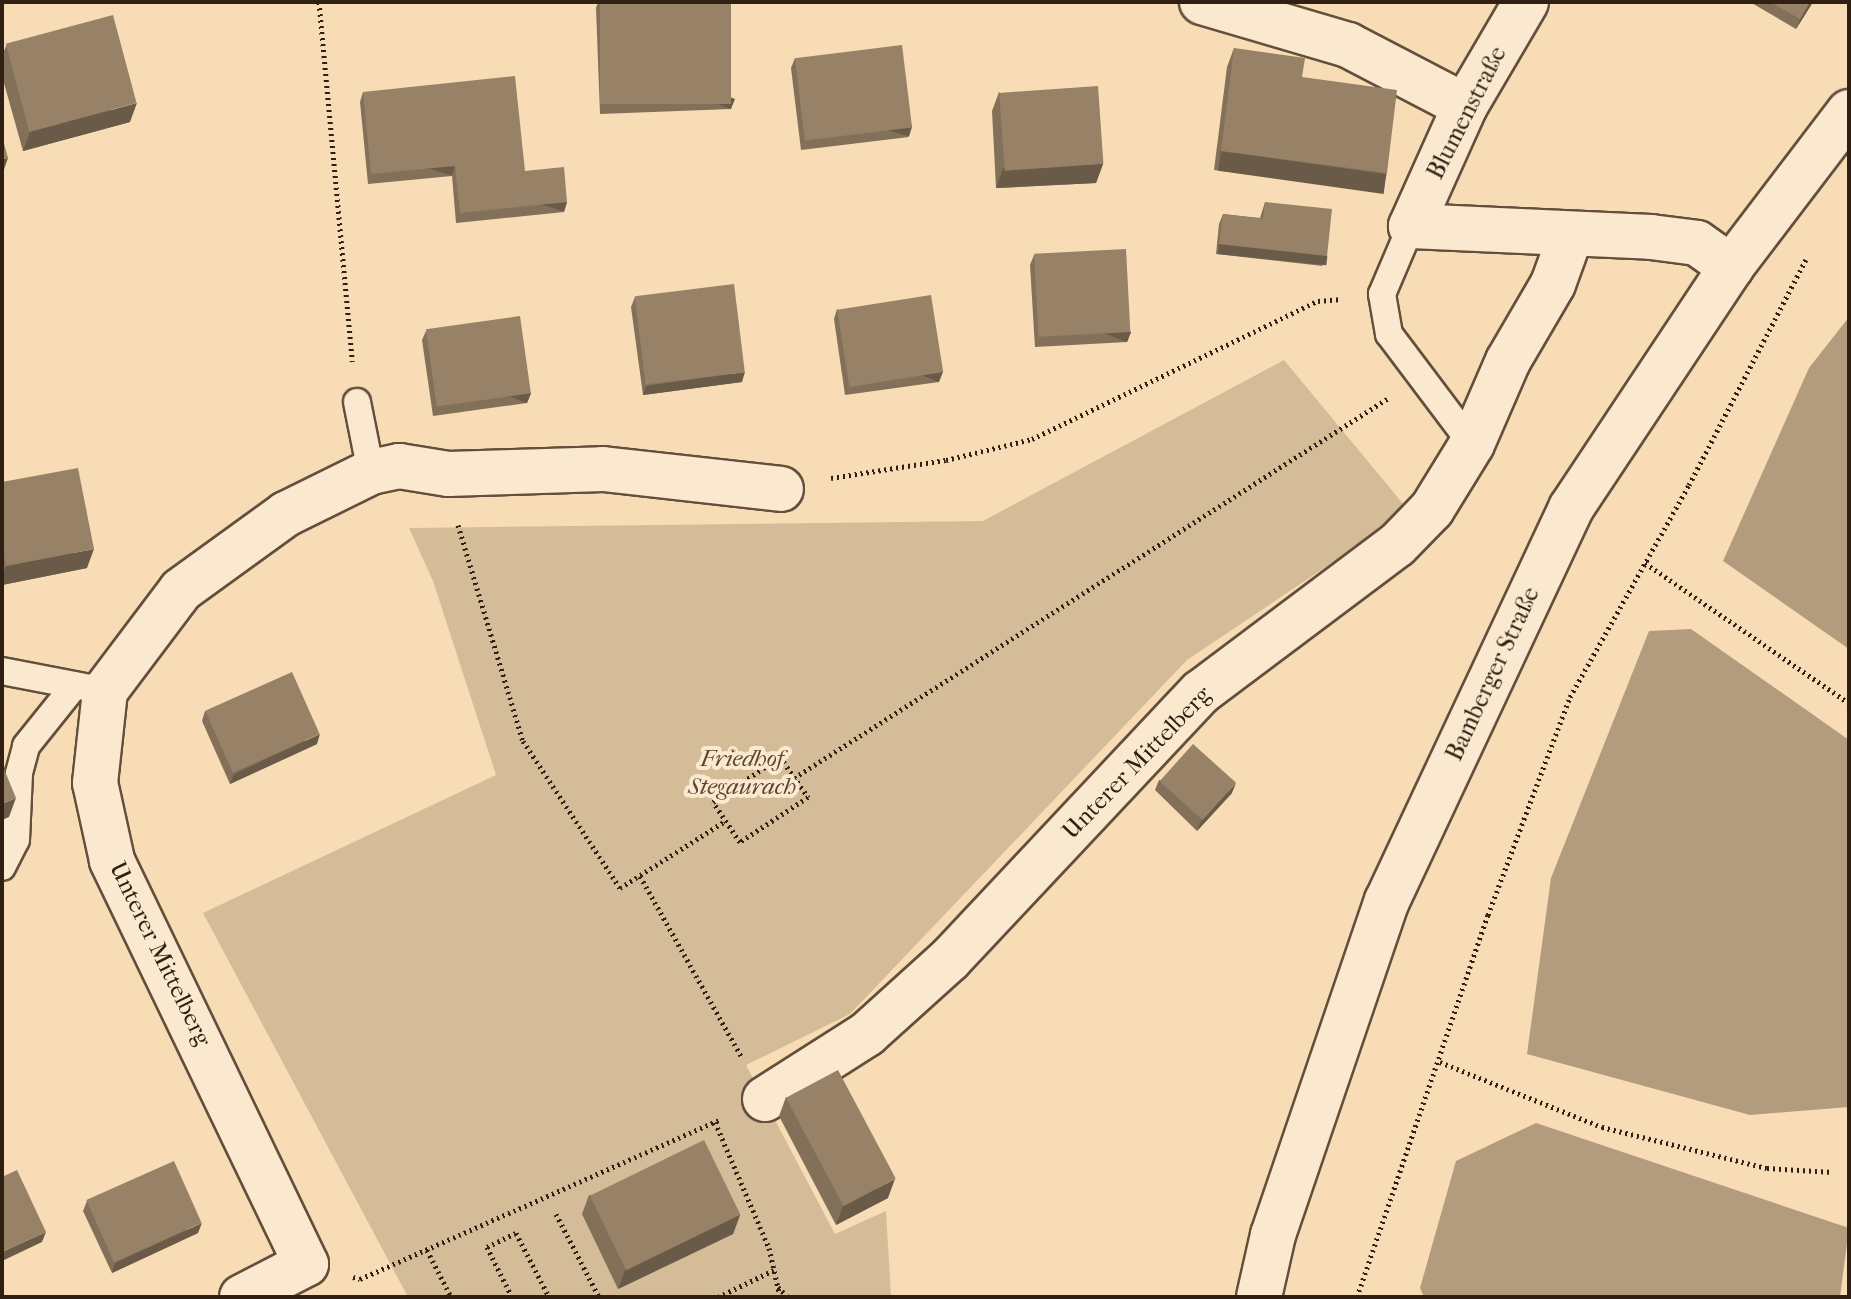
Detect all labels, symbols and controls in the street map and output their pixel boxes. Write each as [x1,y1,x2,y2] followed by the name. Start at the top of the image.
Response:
[1421,42,1513,184] street label: Blumenstraße
[1440,583,1546,765] street label: Bamberger Straße
[1057,680,1217,846] street label: Unterer Mittelberg
[688,745,796,801] park label: Friedhof Stegaurach
[103,857,217,1051] street label: Unterer Mittelberg

